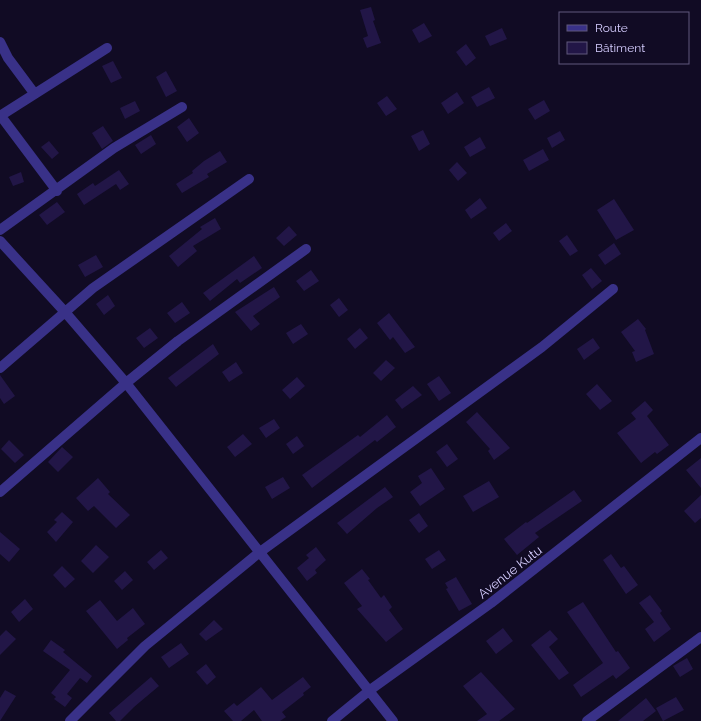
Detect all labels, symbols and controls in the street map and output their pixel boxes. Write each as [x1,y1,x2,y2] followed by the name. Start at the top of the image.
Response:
[559,12,689,64] legend
[595,21,628,35] text: Route
[595,41,645,55] text: Bâtiment
[475,542,545,602] street label: Avenue Kutu

